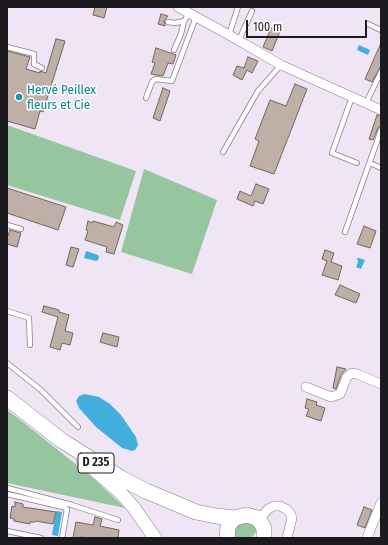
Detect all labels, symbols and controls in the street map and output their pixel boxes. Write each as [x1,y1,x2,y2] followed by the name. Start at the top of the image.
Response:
[248,12,369,38] scale bar
[253,20,282,34] text: 100 m
[27,82,96,113] place label: Hervé Peillex fleurs et Cie
[14,92,24,102] marker: Hervé Peillex fleurs et Cie
[78,453,114,473] road number: D 235

